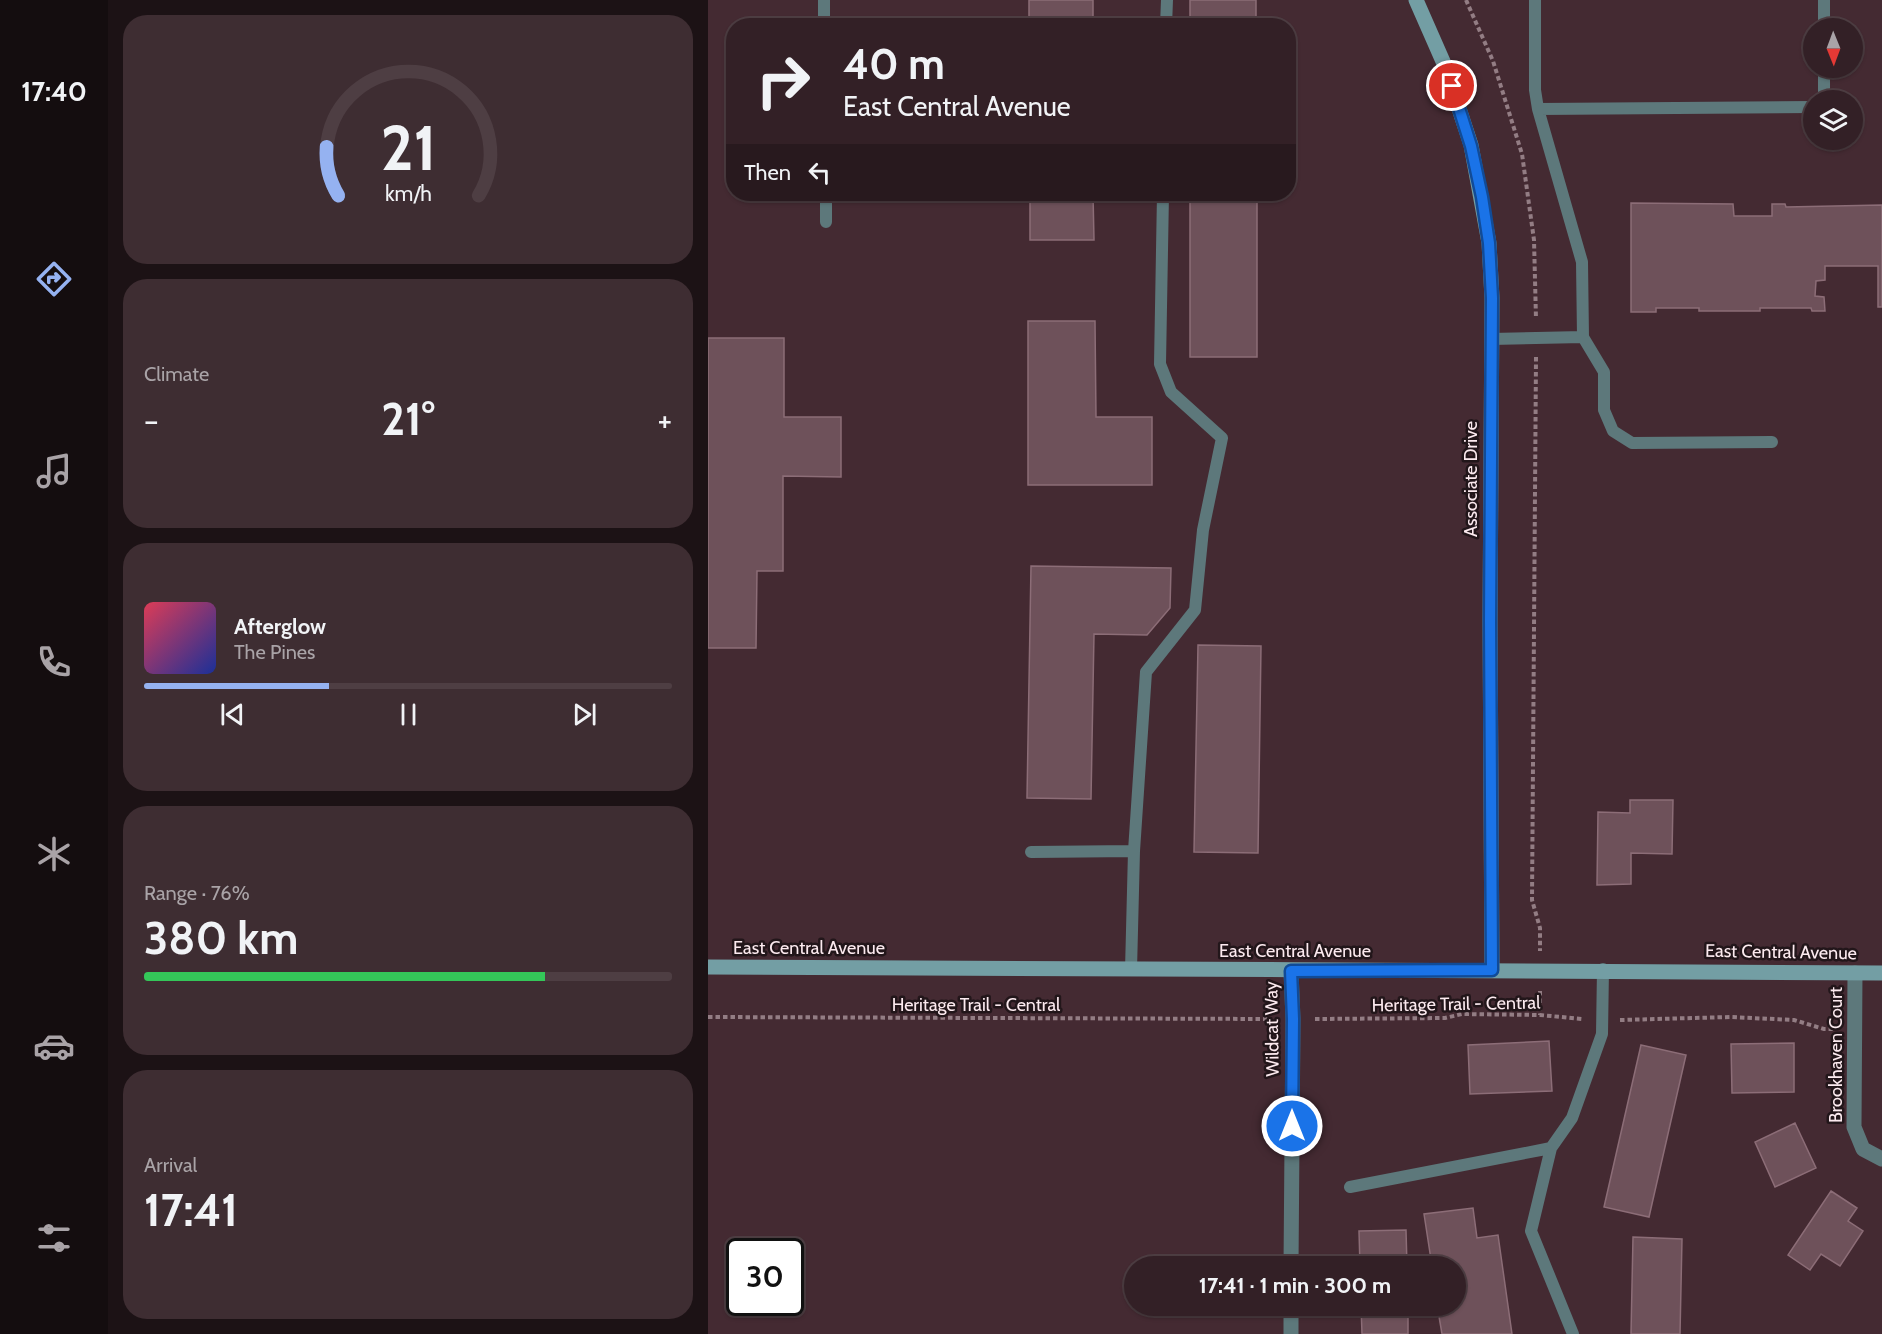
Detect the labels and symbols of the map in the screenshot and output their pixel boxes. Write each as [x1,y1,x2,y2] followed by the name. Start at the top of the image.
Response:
[1803,18,1863,78] north arrow
[1426,60,1477,111] pin
[1460,421,1482,537] street label: Associate Drive
[733,937,885,959] street label: East Central Avenue
[1219,940,1371,962] street label: East Central Avenue
[1705,940,1857,964] street label: East Central Avenue
[1260,981,1284,1077] street label: Wildcat Way
[1825,987,1847,1123] street label: Brookhaven Court
[1372,992,1541,1016] street label: Heritage Trail - Central
[892,994,1061,1016] street label: Heritage Trail - Central
[1260,1094,1324,1158] position arrow
[726,1238,804,1316] speed limit sign: 30

